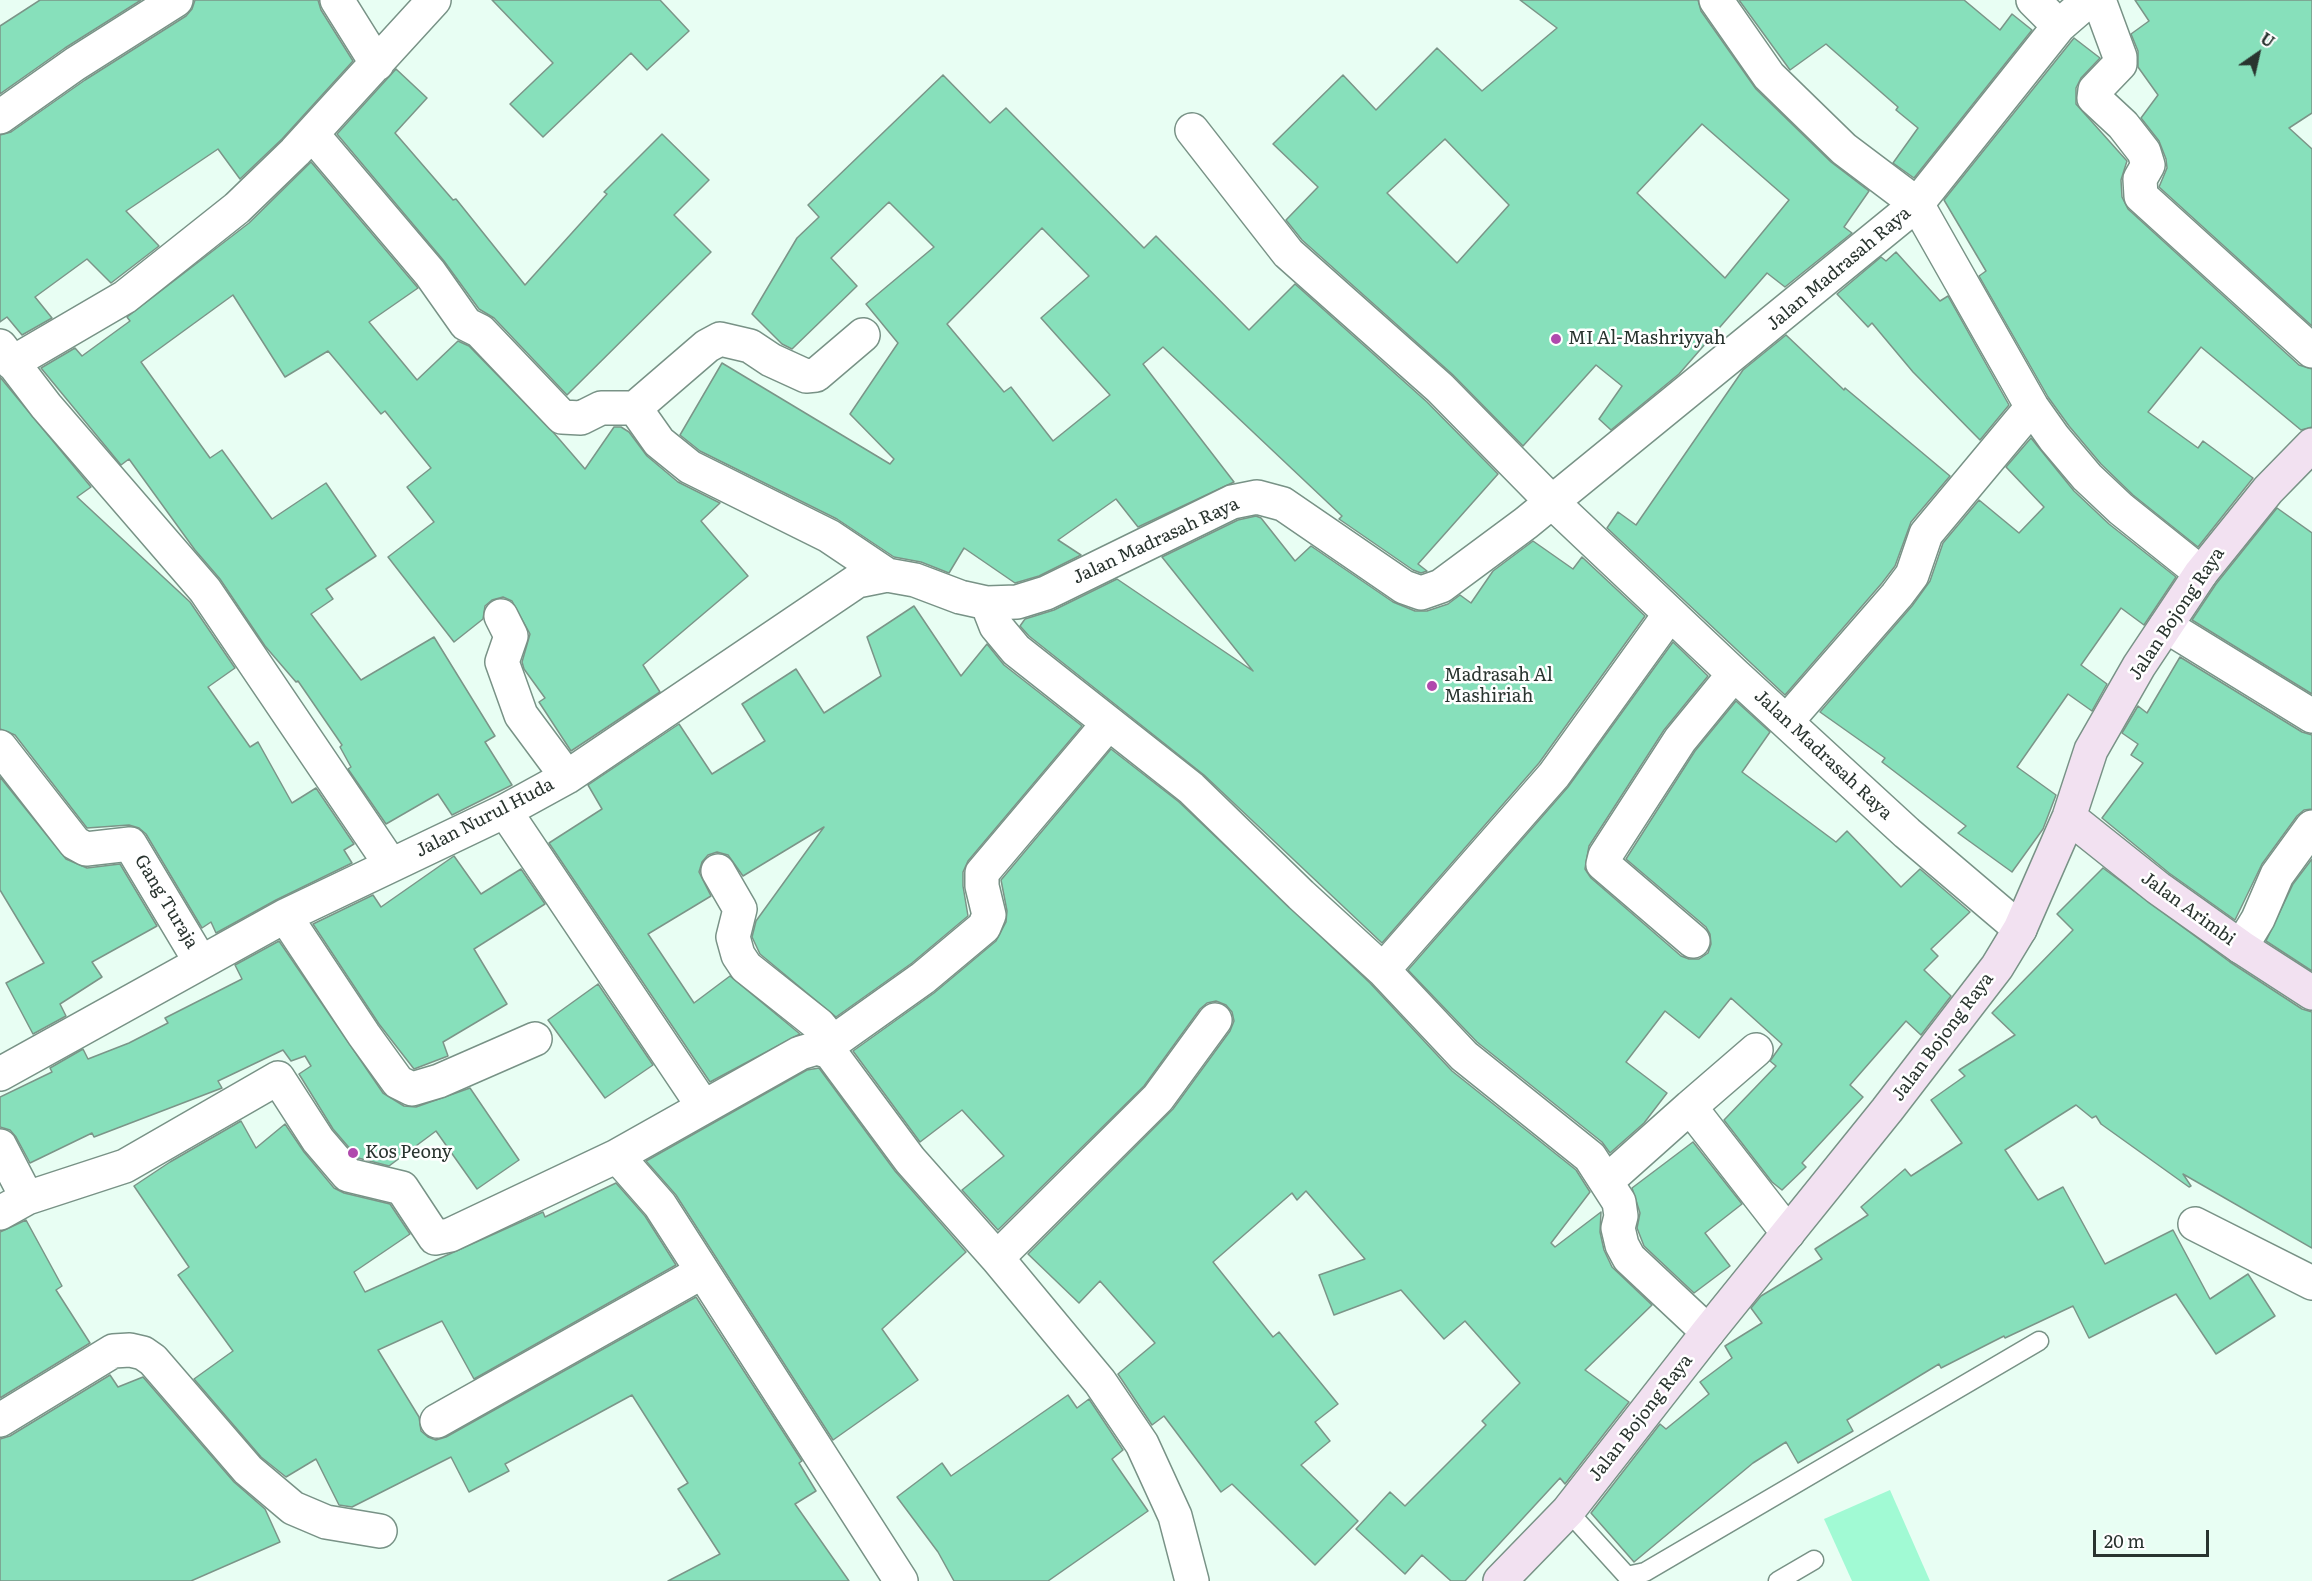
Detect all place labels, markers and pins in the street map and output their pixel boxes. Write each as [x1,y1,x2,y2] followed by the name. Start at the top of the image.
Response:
[1568,328,1726,350] place label: MI Al-Mashriyyah
[1549,332,1563,346] marker: MI Al-Mashriyyah
[1444,665,1553,708] place label: Madrasah Al Mashiriah
[1425,679,1439,693] marker: Madrasah Al Mashiriah
[365,1142,452,1164] place label: Kos Peony
[346,1146,360,1160] marker: Kos Peony

